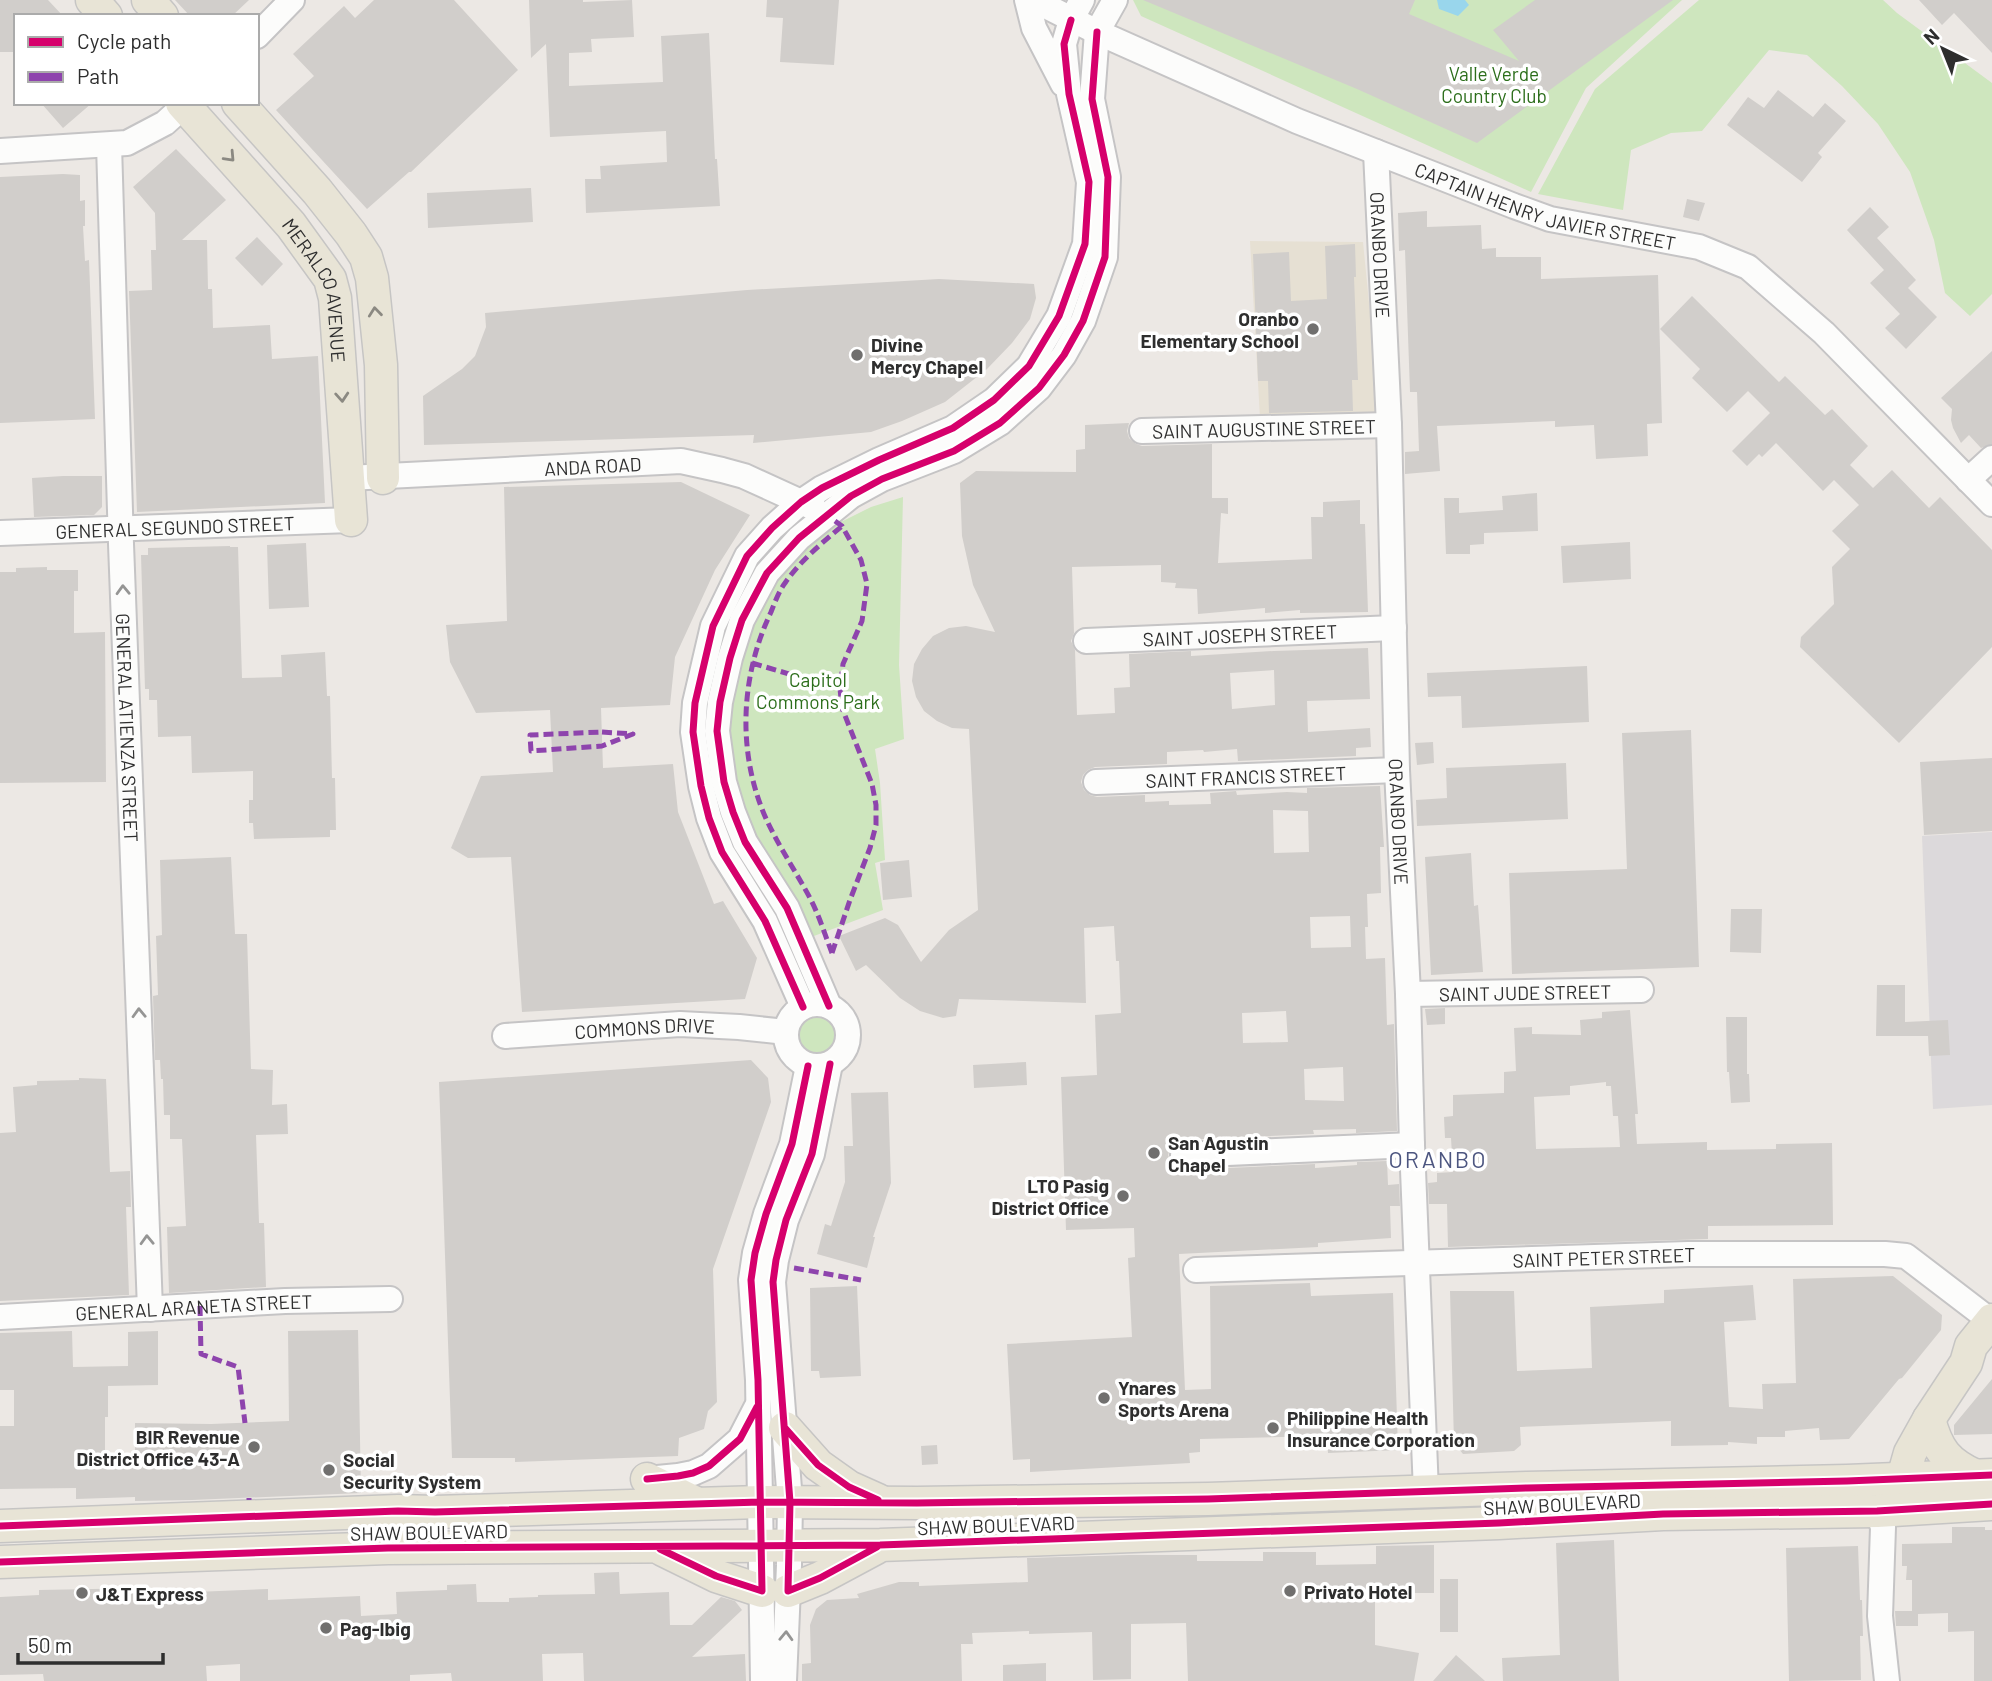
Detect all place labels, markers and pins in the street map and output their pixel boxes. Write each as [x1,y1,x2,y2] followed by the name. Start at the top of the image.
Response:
[1141,307,1299,352] place label: Oranbo Elementary School
[1305,321,1321,337] marker: Oranbo Elementary School
[871,333,983,378] place label: Divine Mercy Chapel
[849,347,865,363] marker: Divine Mercy Chapel
[1168,1131,1269,1176] place label: San Agustin Chapel
[1146,1145,1162,1161] marker: San Agustin Chapel
[992,1174,1109,1219] place label: LTO Pasig District Office
[1115,1188,1131,1204] marker: LTO Pasig District Office
[1118,1376,1229,1421] place label: Ynares Sports Arena
[1096,1390,1112,1406] marker: Ynares Sports Arena
[1287,1406,1475,1451] place label: Philippine Health Insurance Corporation
[1265,1420,1281,1436] marker: Philippine Health Insurance Corporation
[77,1425,240,1470] place label: BIR Revenue District Office 43-A
[246,1439,262,1455] marker: BIR Revenue District Office 43-A
[343,1448,481,1493] place label: Social Security System
[321,1462,337,1478] marker: Social Security System
[1304,1580,1412,1603] place label: Privato Hotel
[96,1582,204,1605] place label: J&T Express
[1282,1583,1298,1599] marker: Privato Hotel
[74,1585,90,1601] marker: J&T Express
[340,1617,411,1640] place label: Pag-Ibig
[318,1620,334,1636] marker: Pag-Ibig

